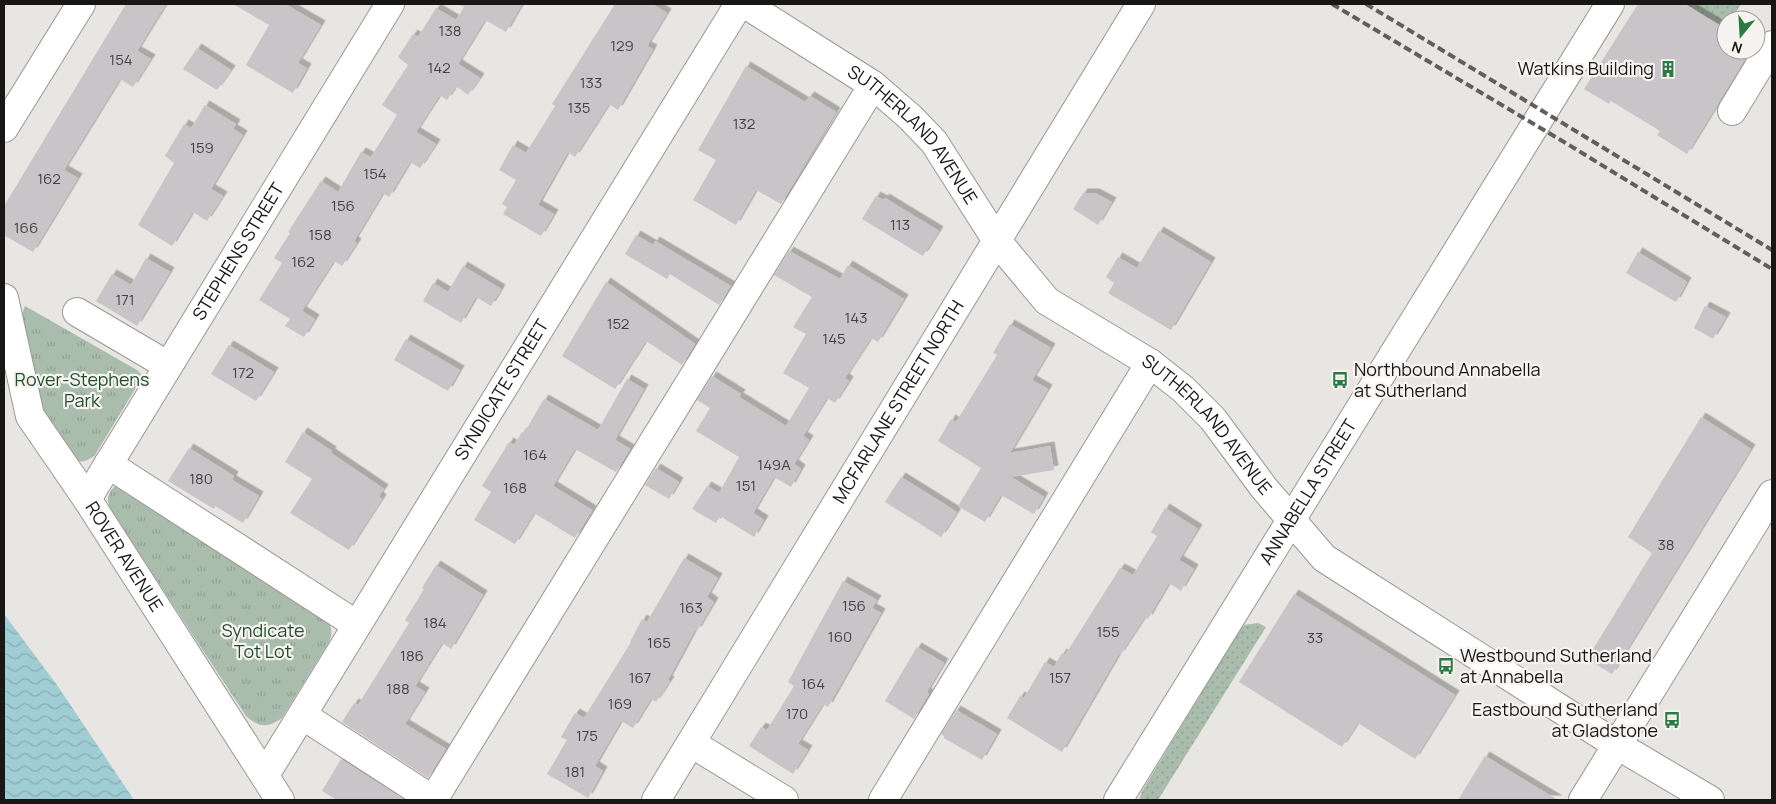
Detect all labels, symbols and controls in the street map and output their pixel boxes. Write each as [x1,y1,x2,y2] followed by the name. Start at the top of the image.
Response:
[1716,10,1766,60] north arrow
[439,20,461,41] house number: 138
[610,35,634,56] house number: 129
[1729,37,1745,58] text: N
[109,49,133,70] house number: 154
[1518,56,1654,80] place label: Watkins Building
[427,57,451,78] house number: 142
[843,59,983,208] street label: SUTHERLAND AVENUE
[1658,59,1678,79] building icon: Watkins Building
[580,72,602,93] house number: 133
[568,97,590,118] house number: 135
[733,113,755,134] house number: 132
[190,137,214,158] house number: 159
[363,163,387,184] house number: 154
[37,168,61,189] house number: 162
[186,178,289,324] street label: STEPHENS STREET
[331,195,355,216] house number: 156
[890,214,910,235] house number: 113
[14,217,38,238] house number: 166
[308,224,332,245] house number: 158
[291,251,315,272] house number: 162
[115,289,135,310] house number: 171
[827,295,969,508] street label: MCFARLANE STREET NORTH
[845,307,868,328] house number: 143
[607,313,629,334] house number: 152
[448,314,553,464] street label: SYNDICATE STREET
[822,328,846,349] house number: 145
[1138,348,1278,500] street label: SUTHERLAND AVENUE
[1354,357,1541,402] place label: Northbound Annabella at Sutherland
[232,362,254,383] house number: 172
[15,367,149,412] park label: Rover-Stephens Park
[1330,370,1350,390] bus stop icon: Northbound Annabella at Sutherland
[1253,414,1362,569] street label: ANNABELLA STREET
[523,444,547,465] house number: 164
[757,454,791,475] house number: 149A
[189,468,213,489] house number: 180
[736,475,756,496] house number: 151
[503,477,527,498] house number: 168
[81,496,169,616] street label: ROVER AVENUE
[1657,534,1675,555] house number: 38
[842,595,866,616] house number: 156
[679,597,703,618] house number: 163
[423,612,447,633] house number: 184
[221,618,305,663] park label: Syndicate Tot Lot
[1096,621,1120,642] house number: 155
[828,626,852,647] house number: 160
[1307,627,1323,648] house number: 33
[647,632,671,653] house number: 165
[1460,643,1652,688] place label: Westbound Sutherland at Annabella
[400,645,424,666] house number: 186
[1436,656,1456,676] bus stop icon: Westbound Sutherland at Annabella
[629,667,651,688] house number: 167
[1049,667,1071,688] house number: 157
[801,673,825,694] house number: 164
[386,678,410,699] house number: 188
[608,693,632,714] house number: 169
[1472,697,1658,742] place label: Eastbound Sutherland at Gladstone
[786,703,808,724] house number: 170
[1662,710,1682,730] bus stop icon: Eastbound Sutherland at Gladstone
[576,725,598,746] house number: 175
[565,761,585,782] house number: 181

